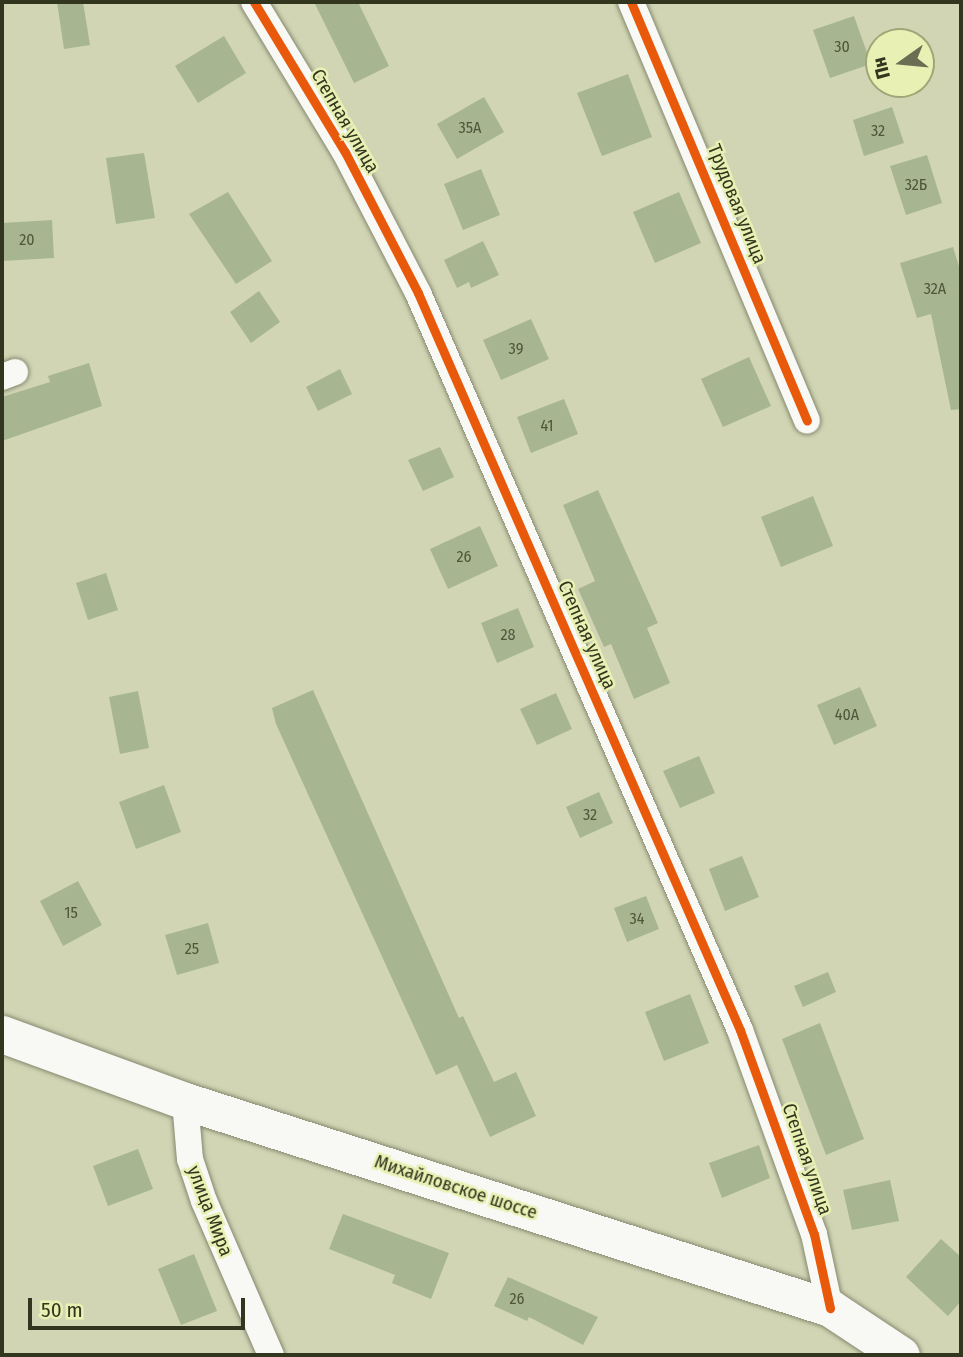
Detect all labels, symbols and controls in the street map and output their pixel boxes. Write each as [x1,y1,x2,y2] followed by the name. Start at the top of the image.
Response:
[865,28,935,98] north arrow
[834,37,850,57] house number: 30
[867,55,895,81] text: Пн
[306,65,384,177] street label: Степная улица
[459,118,481,138] house number: 35А
[871,121,885,141] house number: 32
[703,141,771,267] street label: Трудовая улица
[905,175,927,195] house number: 32Б
[19,230,35,250] house number: 20
[924,279,946,299] house number: 32А
[509,339,523,359] house number: 39
[540,416,554,436] house number: 41
[457,547,471,567] house number: 26
[553,577,621,693] street label: Степная улица
[500,625,516,645] house number: 28
[835,705,859,725] house number: 40А
[583,805,597,825] house number: 32
[64,903,78,923] house number: 15
[630,909,644,929] house number: 34
[185,939,199,959] house number: 25
[777,1100,837,1218] street label: Степная улица
[372,1150,540,1224] street label: Михайловское шоссе
[182,1163,238,1259] street label: улица Мира
[32,1284,248,1328] scale bar
[510,1289,524,1309] house number: 26
[41,1297,83,1323] text: 50 m

